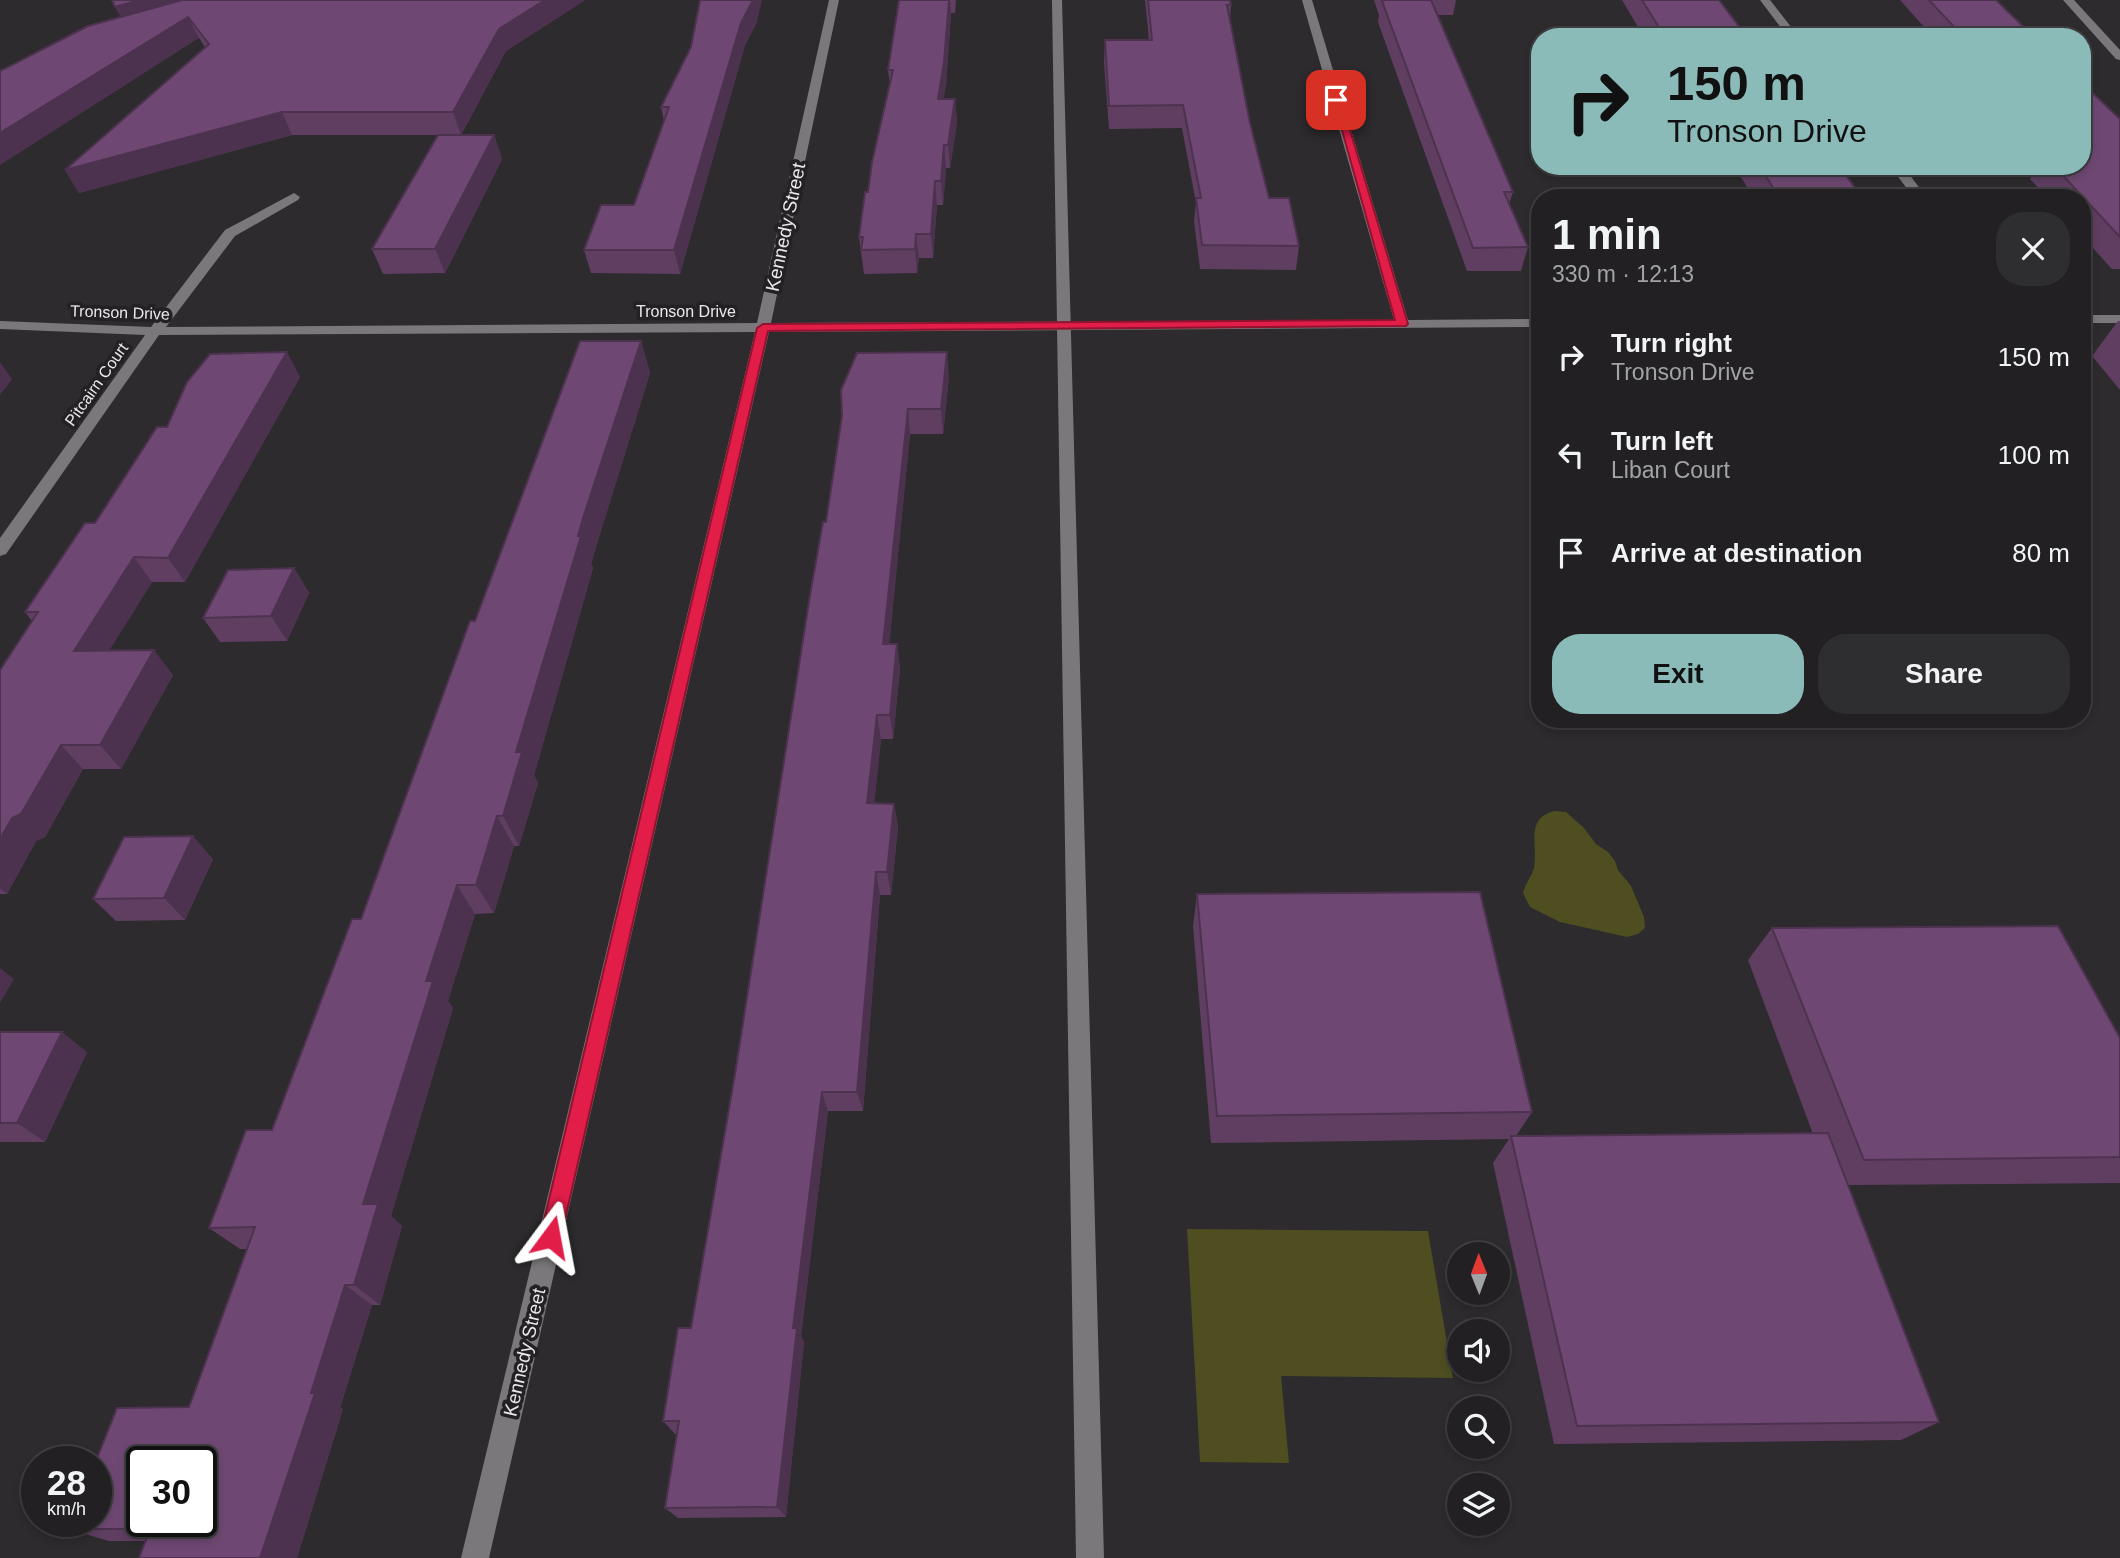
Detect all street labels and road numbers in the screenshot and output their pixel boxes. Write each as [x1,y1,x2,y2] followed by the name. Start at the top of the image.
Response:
[762,160,810,293] street label: Kennedy Street
[70,302,170,323] street label: Tronson Drive
[636,303,736,320] street label: Tronson Drive
[62,339,131,429] street label: Pitcairn Court
[500,1285,550,1418] street label: Kennedy Street

